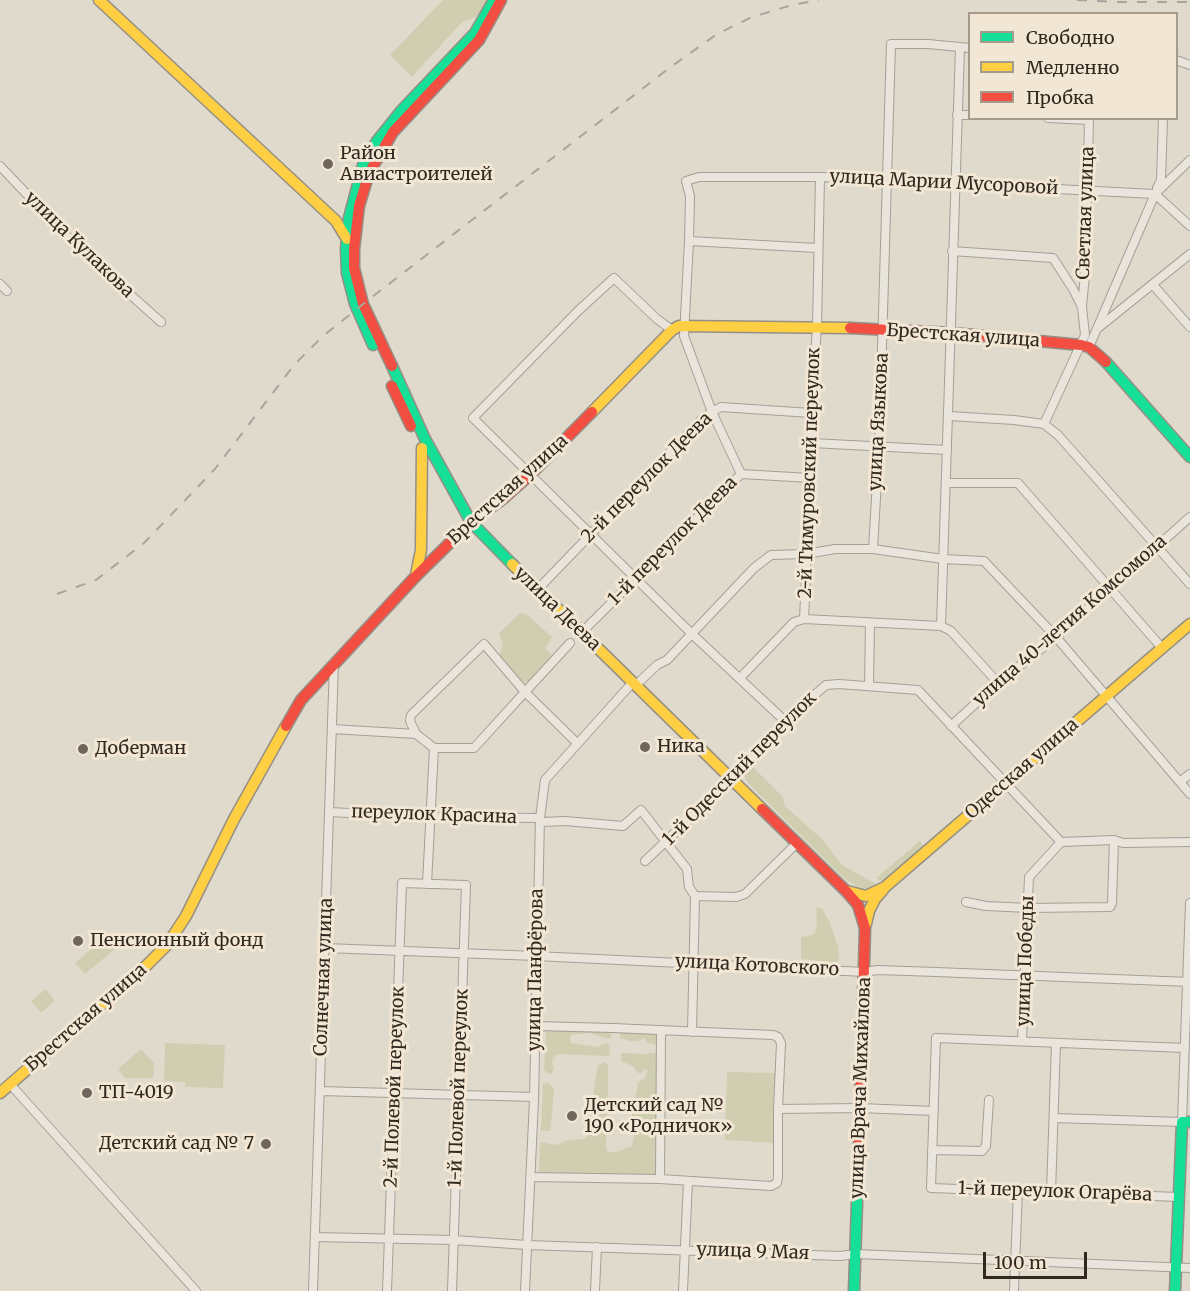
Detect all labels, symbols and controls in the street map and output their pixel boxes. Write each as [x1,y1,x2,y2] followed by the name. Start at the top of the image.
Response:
[968,12,1178,120] legend
[1026,26,1114,49] text: Свободно
[1026,56,1119,79] text: Медленно
[1026,86,1094,109] text: Пробка
[340,143,493,186] place label: Район Авиастроителей
[1073,146,1099,280] street label: Светлая улица
[321,157,335,171] marker: Район Авиастроителей
[829,166,1059,200] street label: улица Марии Мусоровой
[20,187,138,303] street label: улица Кулакова
[885,320,1041,352] street label: Брестская улица
[795,347,825,599] street label: 2-й Тимуровский переулок
[865,352,893,492] street label: улица Языкова
[577,408,717,548] street label: 2-й переулок Деева
[444,430,572,550] street label: Брестская улица
[604,472,742,610] street label: 1-й переулок Деева
[969,531,1171,711] street label: улица 40-летия Комсомола
[509,562,605,656] street label: улица Деева
[659,688,821,850] street label: 1-й Одесский переулок
[961,714,1083,824] street label: Одесская улица
[657,736,705,758] place label: Ника
[95,738,186,760] place label: Доберман
[638,740,652,754] marker: Ника
[76,742,90,756] marker: Доберман
[351,801,517,829] street label: переулок Красина
[524,888,548,1052] street label: улица Панфёрова
[1013,895,1039,1027] street label: улица Победы
[310,898,338,1056] street label: Солнечная улица
[90,930,264,952] place label: Пенсионный фонд
[71,934,85,948] marker: Пенсионный фонд
[674,951,840,981] street label: улица Котовского
[21,959,151,1077] street label: Брестская улица
[846,977,876,1199] street label: улица Врача Михайлова
[381,986,409,1188] street label: 2-й Полевой переулок
[445,988,473,1188] street label: 1-й Полевой переулок
[99,1082,174,1104] place label: ТП-4019
[80,1086,94,1100] marker: ТП-4019
[584,1095,733,1138] place label: Детский сад № 190 «Родничок»
[565,1109,579,1123] marker: Детский сад № 190 «Родничок»
[99,1133,254,1155] place label: Детский сад № 7
[259,1137,273,1151] marker: Детский сад № 7
[958,1178,1152,1206] street label: 1-й переулок Огарёва
[696,1239,810,1265] street label: улица 9 Мая
[986,1240,1090,1278] scale bar
[994,1251,1047,1274] text: 100 m

